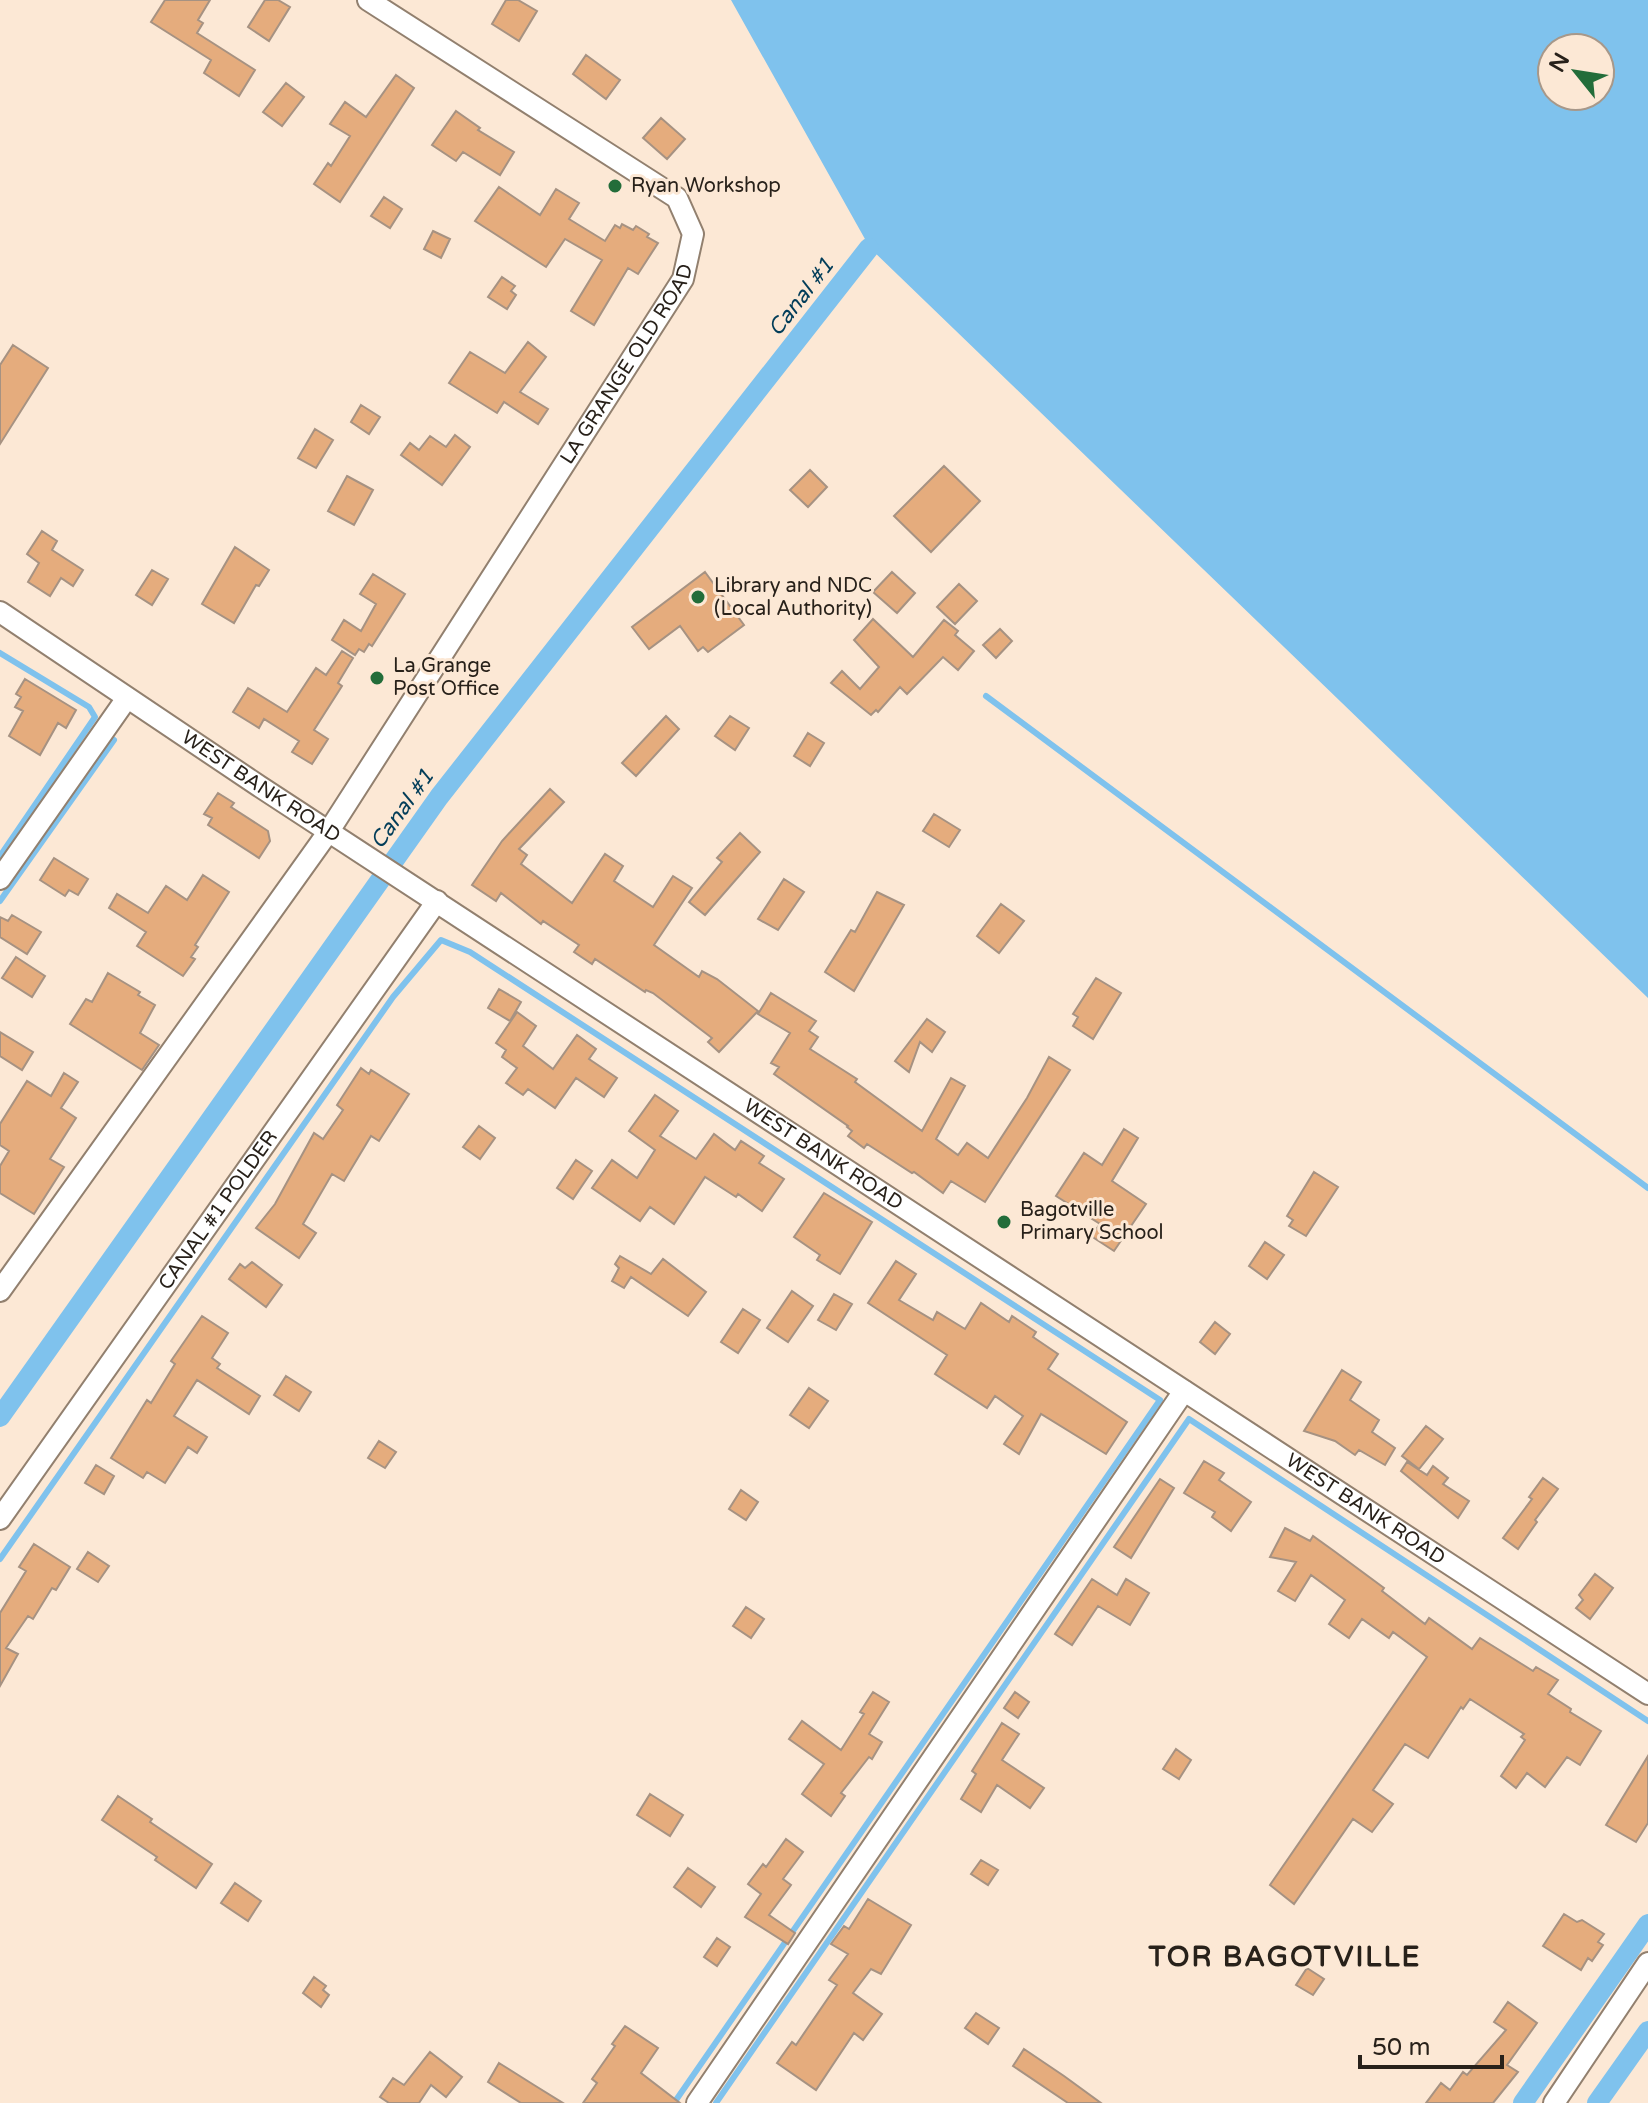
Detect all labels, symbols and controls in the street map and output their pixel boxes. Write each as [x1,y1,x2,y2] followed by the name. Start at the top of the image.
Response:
[1536,32,1616,112] north arrow
[1544,48,1575,77] text: N
[631,174,781,198] place label: Ryan Workshop
[606,177,624,195] marker: Ryan Workshop
[762,253,840,341] water label: Canal #1
[555,262,698,469] street label: LA GRANGE OLD ROAD
[714,574,872,621] place label: Library and NDC (Local Authority)
[689,588,707,606] marker: Library and NDC (Local Authority)
[393,654,499,701] place label: La Grange Post Office
[368,669,386,687] marker: La Grange Post Office
[177,725,345,848] street label: WEST BANK ROAD
[364,764,440,854] water label: Canal #1
[739,1094,907,1216] street label: WEST BANK ROAD
[154,1126,283,1295] street label: CANAL #1 POLDER
[1020,1198,1164,1245] place label: Bagotville Primary School
[995,1213,1013,1231] marker: Bagotville Primary School
[1281,1449,1450,1570] street label: WEST BANK ROAD
[1147,1940,1422,1974] district label: TOR BAGOTVILLE
[1360,2019,1502,2069] scale bar
[1372,2033,1430,2062] text: 50 m

